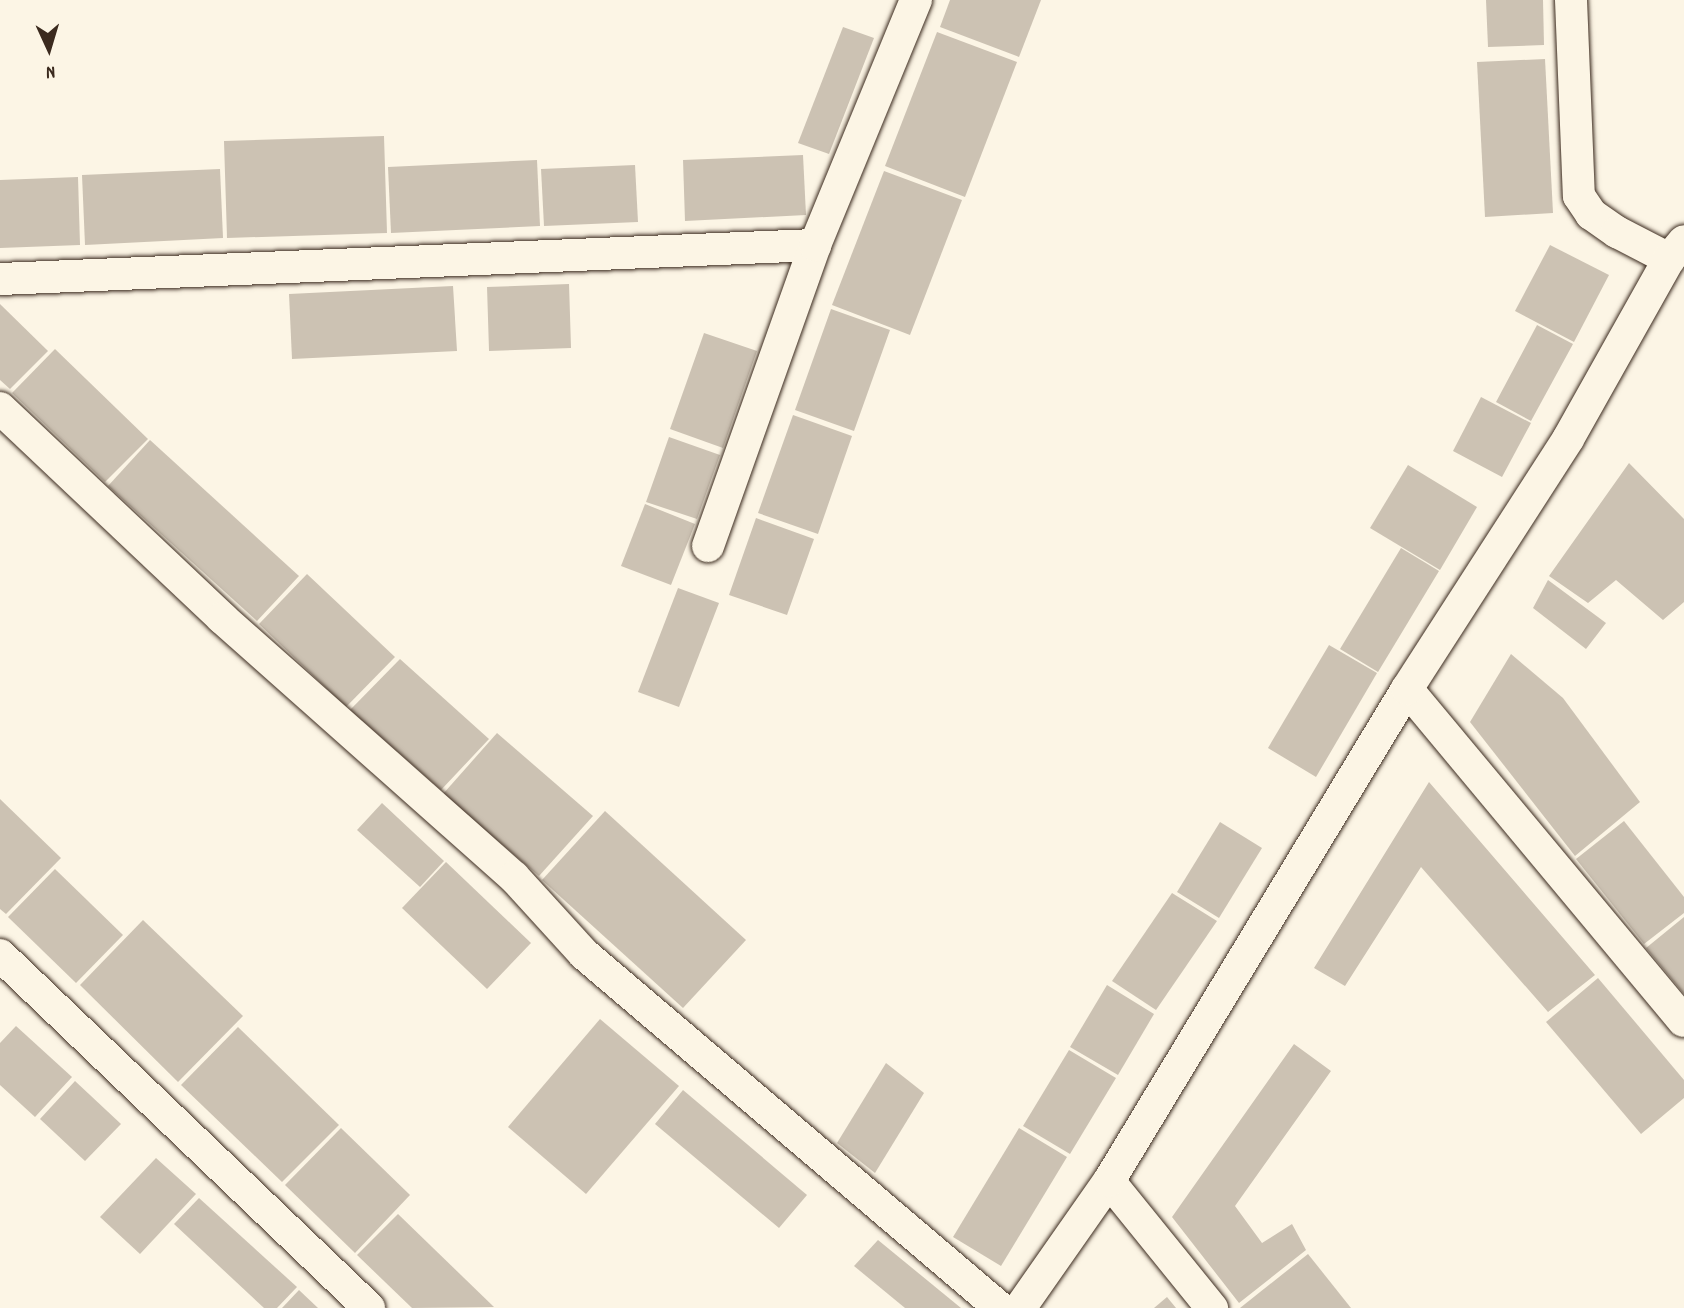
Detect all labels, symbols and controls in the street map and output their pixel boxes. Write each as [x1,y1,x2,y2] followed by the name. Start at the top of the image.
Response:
[14,14,84,84] north arrow
[45,57,56,84] text: N

